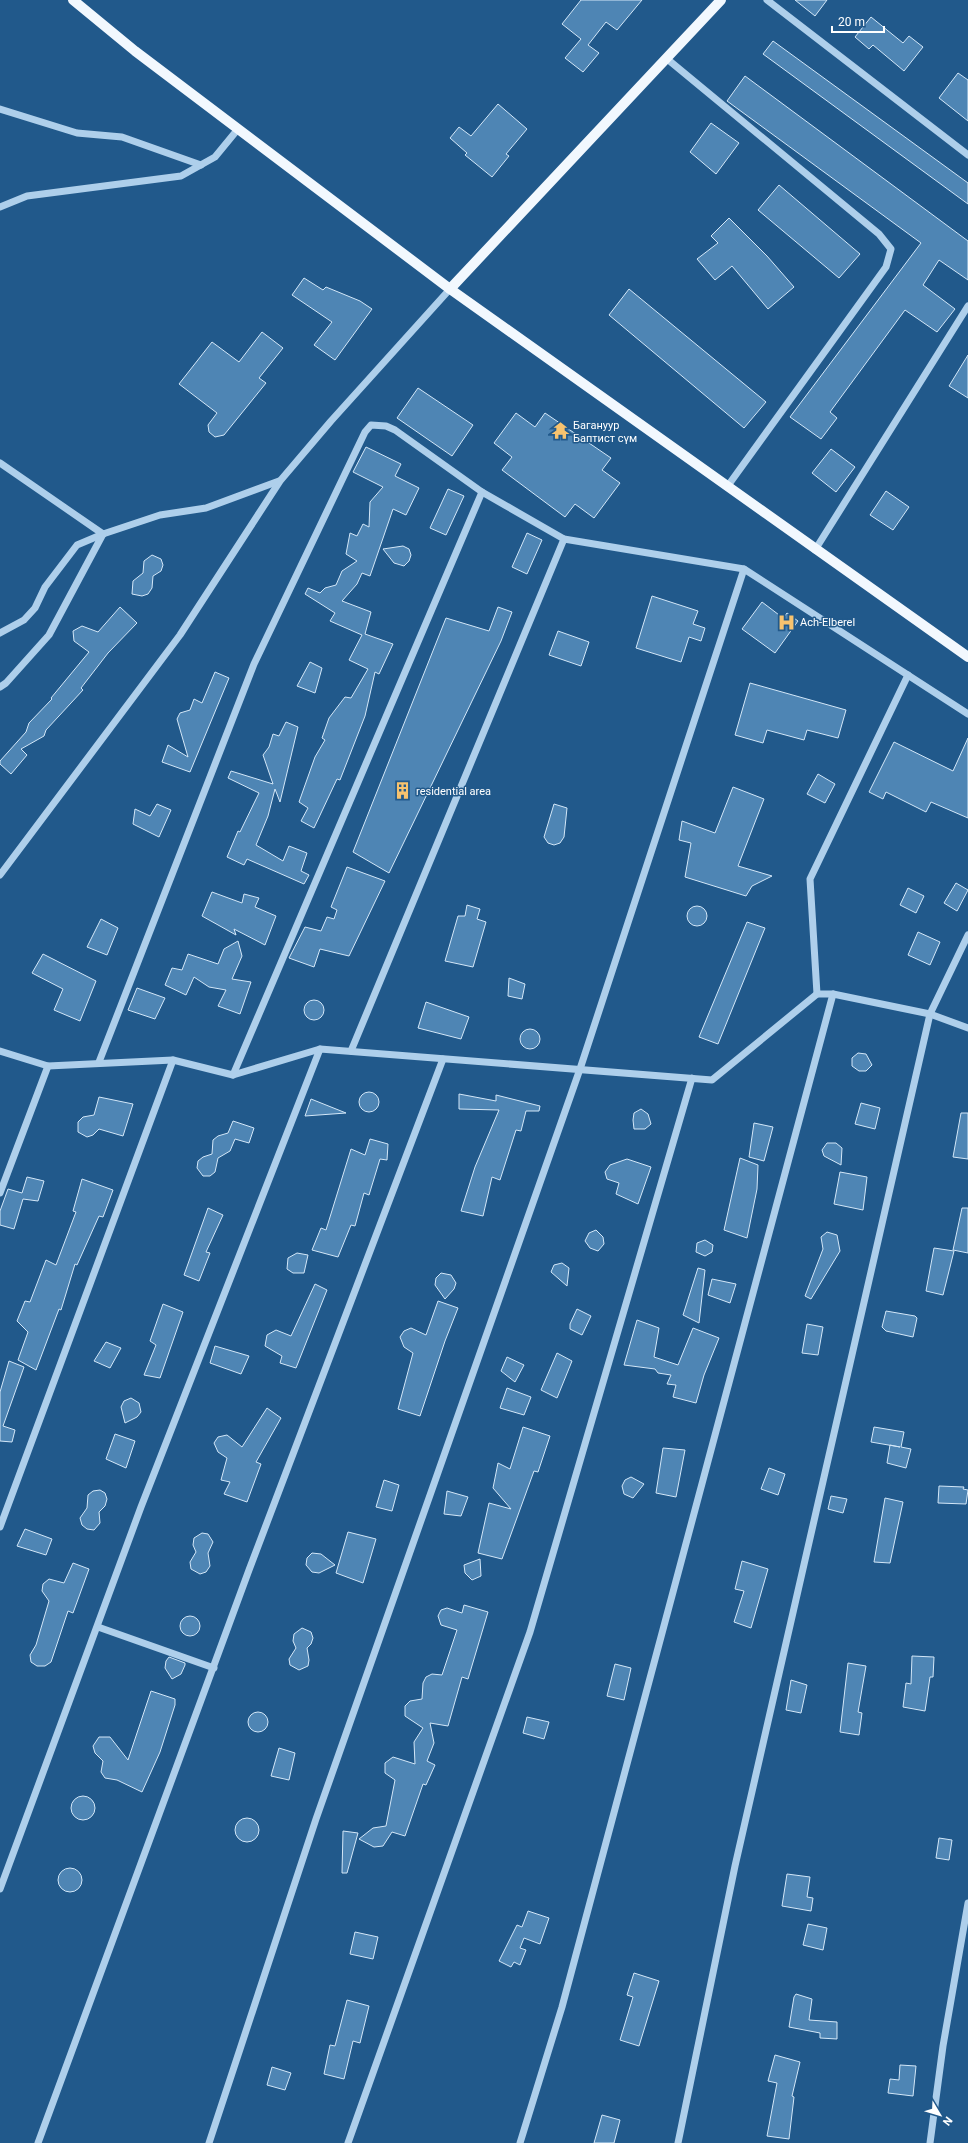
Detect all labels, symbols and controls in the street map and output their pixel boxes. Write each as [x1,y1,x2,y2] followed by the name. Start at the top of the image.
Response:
[832,8,884,34] scale bar
[838,15,865,29] text: 20 m
[573,419,637,445] place label: Багануур Баптист сүм
[550,421,570,441] temple icon: Багануур Баптист сүм
[777,612,797,632] hospital icon: Ach-Elberel
[800,616,855,629] place label: Ach-Elberel
[393,781,413,801] building icon: residential area
[416,785,491,798] place label: residential area
[920,2095,960,2135] north arrow
[940,2114,955,2128] text: N

